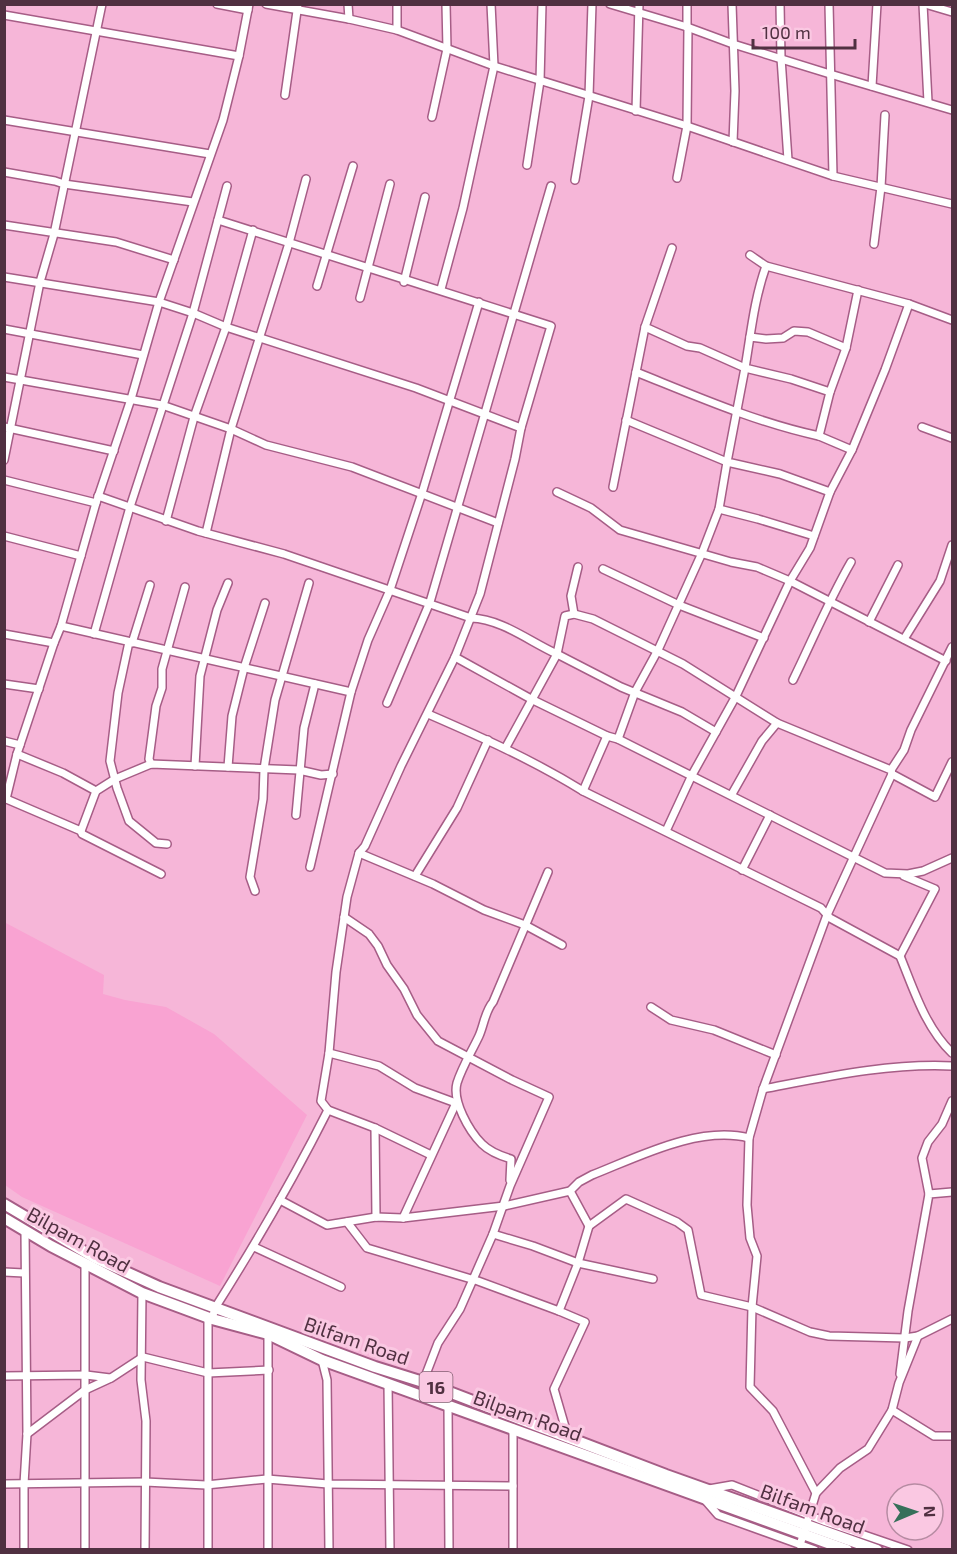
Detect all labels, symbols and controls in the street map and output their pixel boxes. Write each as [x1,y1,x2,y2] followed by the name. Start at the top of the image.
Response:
[753,12,855,50] scale bar
[762,21,811,43] text: 100 m
[23,1201,135,1277] street label: Bilpam Road
[301,1311,413,1369] street label: Bilfam Road
[420,1372,452,1402] road number: 16
[470,1384,586,1446] street label: Bilpam Road
[757,1478,869,1538] street label: Bilfam Road
[885,1482,945,1542] north arrow
[921,1505,940,1518] text: N

